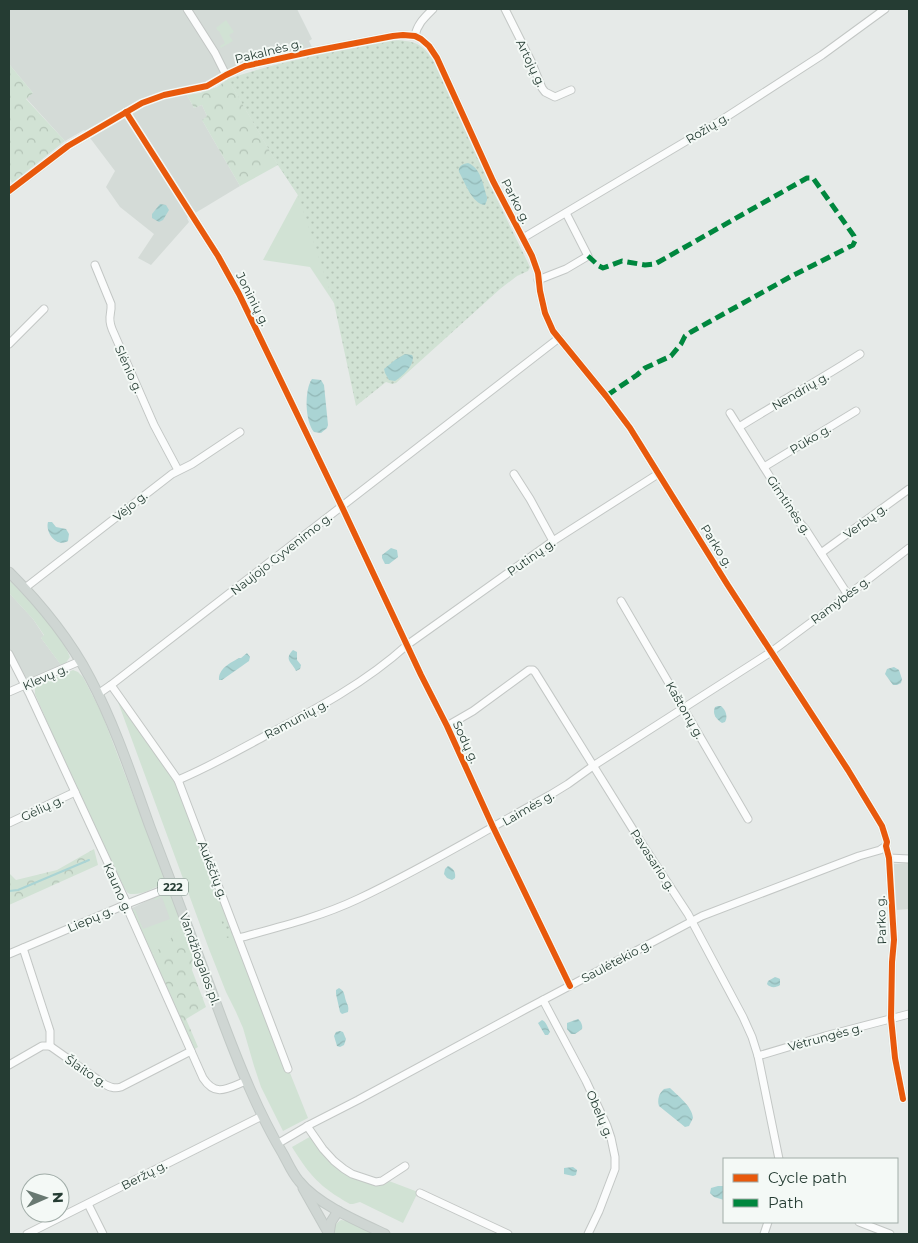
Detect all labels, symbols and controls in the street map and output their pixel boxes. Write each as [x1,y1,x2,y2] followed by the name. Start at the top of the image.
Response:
[233,35,303,67] street label: Pakalnės g.
[513,37,549,89] street label: Artojų g.
[683,109,731,147] street label: Rožių g.
[498,176,534,226] street label: Parko g.
[233,269,273,328] street label: Joninių g.
[112,343,146,395] street label: Slėnio g.
[769,369,831,413] street label: Nendrių g.
[787,421,833,457] street label: Pūko g.
[764,472,814,538] street label: Gimtinės g.
[110,488,150,524] street label: Vėjo g.
[840,500,890,542] street label: Verbų g.
[227,510,335,598] street label: Naujojo Gyvenimo g.
[698,521,736,571] street label: Parko g.
[504,535,558,579] street label: Putinų g.
[808,573,872,627] street label: Ramybės g.
[20,661,70,693] street label: Klevų g.
[663,679,707,741] street label: Kaštonų g.
[262,696,330,742] street label: Ramunių g.
[450,718,482,766] street label: Sodų g.
[500,787,556,829] street label: Laimės g.
[18,792,66,824] street label: Gėlių g.
[627,826,679,894] street label: Pavasario g.
[195,839,231,901] street label: Aukščių g.
[100,861,136,915] street label: Kauno g.
[158,879,188,896] road number: 222
[873,895,889,945] street label: Parko g.
[65,903,115,935] street label: Liepų g.
[176,911,224,1007] street label: Vandžiogalos pl.
[579,936,653,986] street label: Saulėtekio g.
[786,1020,864,1054] street label: Vėtrungės g.
[62,1052,110,1090] street label: Šlaito g.
[583,1088,617,1140] street label: Obelų g.
[119,1157,169,1193] street label: Beržų g.
[723,1158,898,1223] legend
[768,1168,847,1187] text: Cycle path
[20,1173,70,1223] north arrow
[49,1192,67,1204] text: N
[768,1193,804,1212] text: Path

